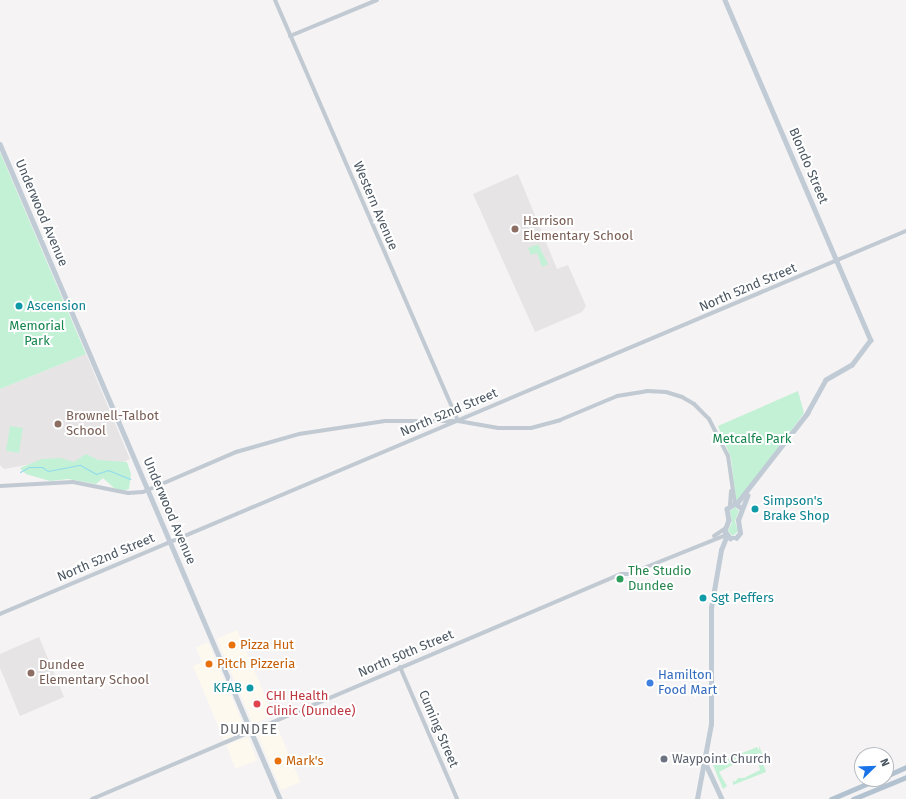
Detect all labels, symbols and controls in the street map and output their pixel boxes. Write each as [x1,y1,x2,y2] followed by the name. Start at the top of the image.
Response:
[785,126,831,206] street label: Blondo Street
[11,157,71,269] street label: Underwood Avenue
[349,159,401,253] street label: Western Avenue
[523,214,633,245] place label: Harrison Elementary School
[510,224,520,234] marker: Harrison Elementary School
[697,260,799,316] street label: North 52nd Street
[27,298,86,314] place label: Ascension
[14,301,24,311] marker: Ascension
[9,319,65,350] park label: Memorial Park
[398,385,500,441] street label: North 52nd Street
[66,409,159,440] place label: Brownell-Talbot School
[53,419,63,429] marker: Brownell-Talbot School
[713,431,791,447] park label: Metcalfe Park
[139,455,199,567] street label: Underwood Avenue
[763,494,830,525] place label: Simpson's Brake Shop
[750,504,760,514] marker: Simpson's Brake Shop
[55,530,157,586] street label: North 52nd Street
[628,564,691,595] place label: The Studio Dundee
[615,574,625,584] marker: The Studio Dundee
[711,590,774,606] place label: Sgt Peffers
[698,593,708,603] marker: Sgt Peffers
[356,627,456,681] street label: North 50th Street
[240,637,294,653] place label: Pizza Hut
[227,640,237,650] marker: Pizza Hut
[217,656,295,672] place label: Pitch Pizzeria
[39,658,149,689] place label: Dundee Elementary School
[204,659,214,669] marker: Pitch Pizzeria
[26,668,36,678] marker: Dundee Elementary School
[658,668,717,699] place label: Hamilton Food Mart
[645,678,655,688] marker: Hamilton Food Mart
[213,680,242,696] place label: KFAB
[245,683,255,693] marker: KFAB
[415,688,461,770] street label: Cuming Street
[266,689,355,720] place label: CHI Health Clinic (Dundee)
[251,698,263,710] marker: CHI Health Clinic (Dundee)
[220,722,278,738] district label: DUNDEE
[854,747,894,787] north arrow
[672,751,771,767] place label: Waypoint Church
[286,753,324,769] place label: Mark's
[659,754,669,764] marker: Waypoint Church
[273,756,283,766] marker: Mark's
[877,757,892,768] text: N

